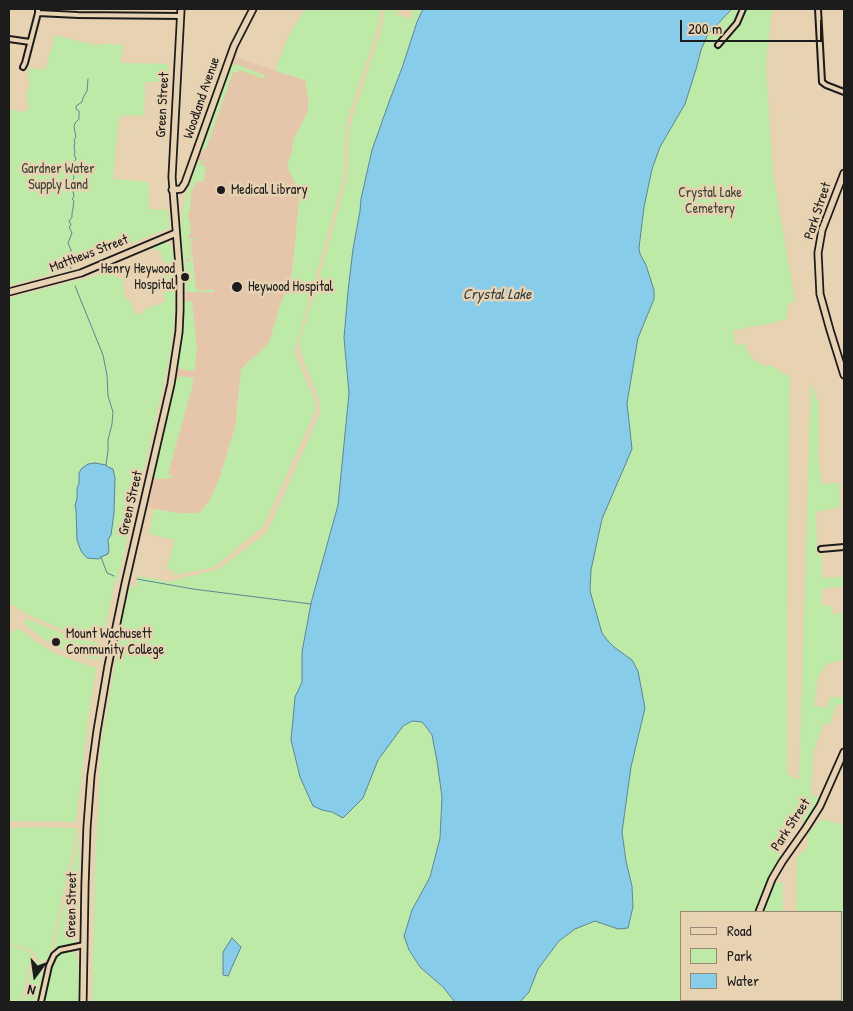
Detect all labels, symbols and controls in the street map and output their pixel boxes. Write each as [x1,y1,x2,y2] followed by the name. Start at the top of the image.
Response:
[683,10,826,42] scale bar
[688,18,722,39] text: 200 m
[180,55,224,141] street label: Woodland Avenue
[153,72,173,138] street label: Green Street
[21,161,95,193] park label: Gardner Water Supply Land
[801,180,835,242] street label: Park Street
[231,182,308,198] place label: Medical Library
[215,184,227,196] marker: Medical Library
[678,185,742,218] park label: Crystal Lake Cemetery
[47,231,131,277] street label: Matthews Street
[101,261,175,294] place label: Henry Heywood Hospital
[179,271,191,283] marker: Henry Heywood Hospital
[248,279,333,295] place label: Heywood Hospital
[230,280,244,294] marker: Heywood Hospital
[463,286,531,304] water label: Crystal Lake
[115,469,147,537] street label: Green Street
[66,626,164,658] place label: Mount Wachusett Community College
[50,636,62,648] marker: Mount Wachusett Community College
[768,796,814,854] street label: Park Street
[63,872,81,938] street label: Green Street
[680,911,843,1001] legend
[727,920,752,941] text: Road
[727,945,752,966] text: Park
[10,951,60,1001] north arrow
[727,970,759,991] text: Water
[25,981,37,1001] text: N

